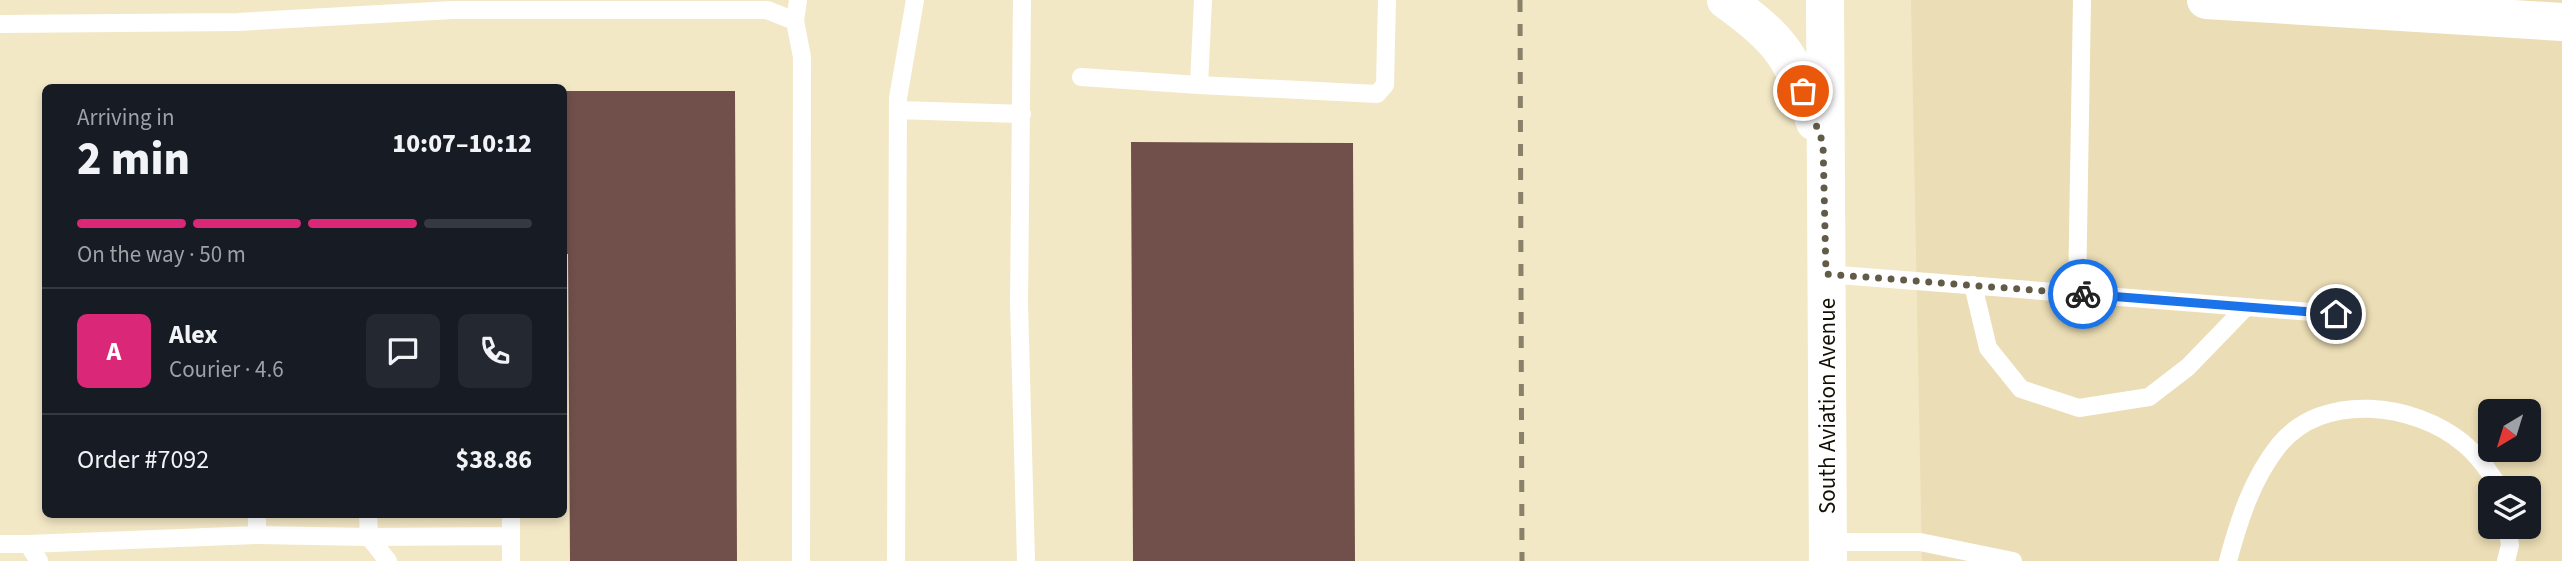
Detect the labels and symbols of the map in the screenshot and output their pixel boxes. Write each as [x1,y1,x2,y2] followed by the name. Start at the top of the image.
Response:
[1773,61,1833,121] pin
[2048,259,2118,329] courier
[2306,284,2366,344] pin
[1811,298,1844,514] street label: South Aviation Avenue
[2478,399,2541,462] north arrow

